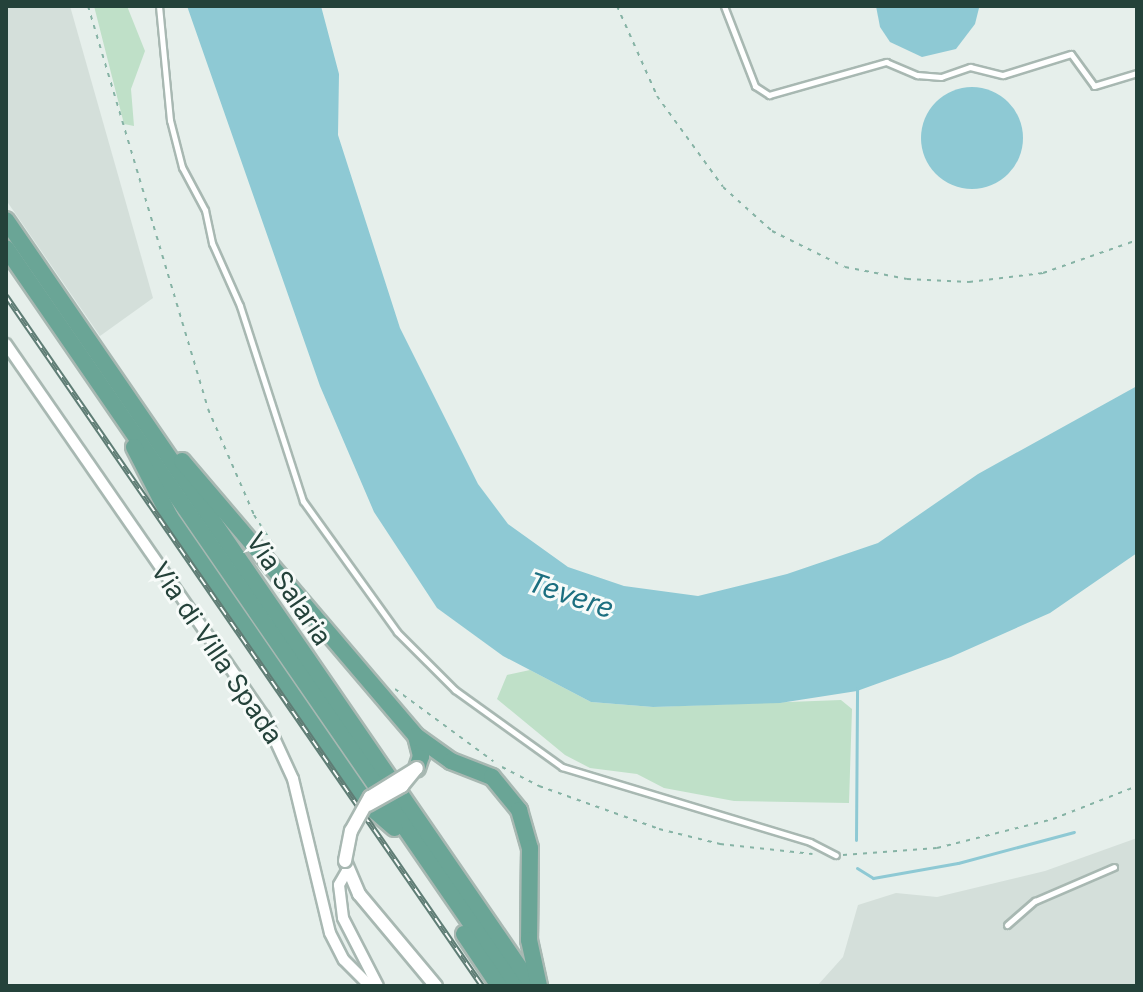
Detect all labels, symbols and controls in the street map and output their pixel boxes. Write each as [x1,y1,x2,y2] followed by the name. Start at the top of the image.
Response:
[240,527,338,651] street label: Via Salaria
[145,556,289,750] street label: Via di Villa Spada
[523,565,619,625] water label: Tevere

